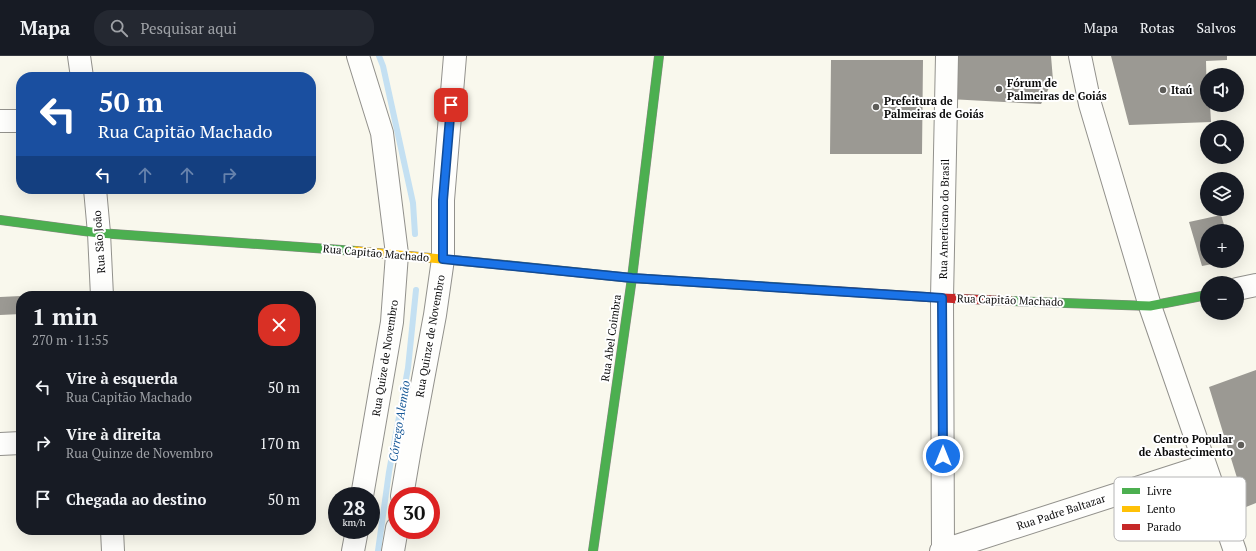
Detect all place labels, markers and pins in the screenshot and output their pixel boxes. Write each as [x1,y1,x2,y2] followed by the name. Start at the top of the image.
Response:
[1007,76,1107,103] place label: Fórum de Palmeiras de Goiás
[1171,83,1193,97] place label: Itaú
[994,84,1004,94] marker: Fórum de Palmeiras de Goiás
[1158,85,1168,95] marker: Itaú
[434,88,468,122] pin
[884,94,984,121] place label: Prefeitura de Palmeiras de Goiás
[871,102,881,112] marker: Prefeitura de Palmeiras de Goiás
[1139,432,1233,459] place label: Centro Popular de Abastecimento
[1236,440,1246,450] marker: Centro Popular de Abastecimento

